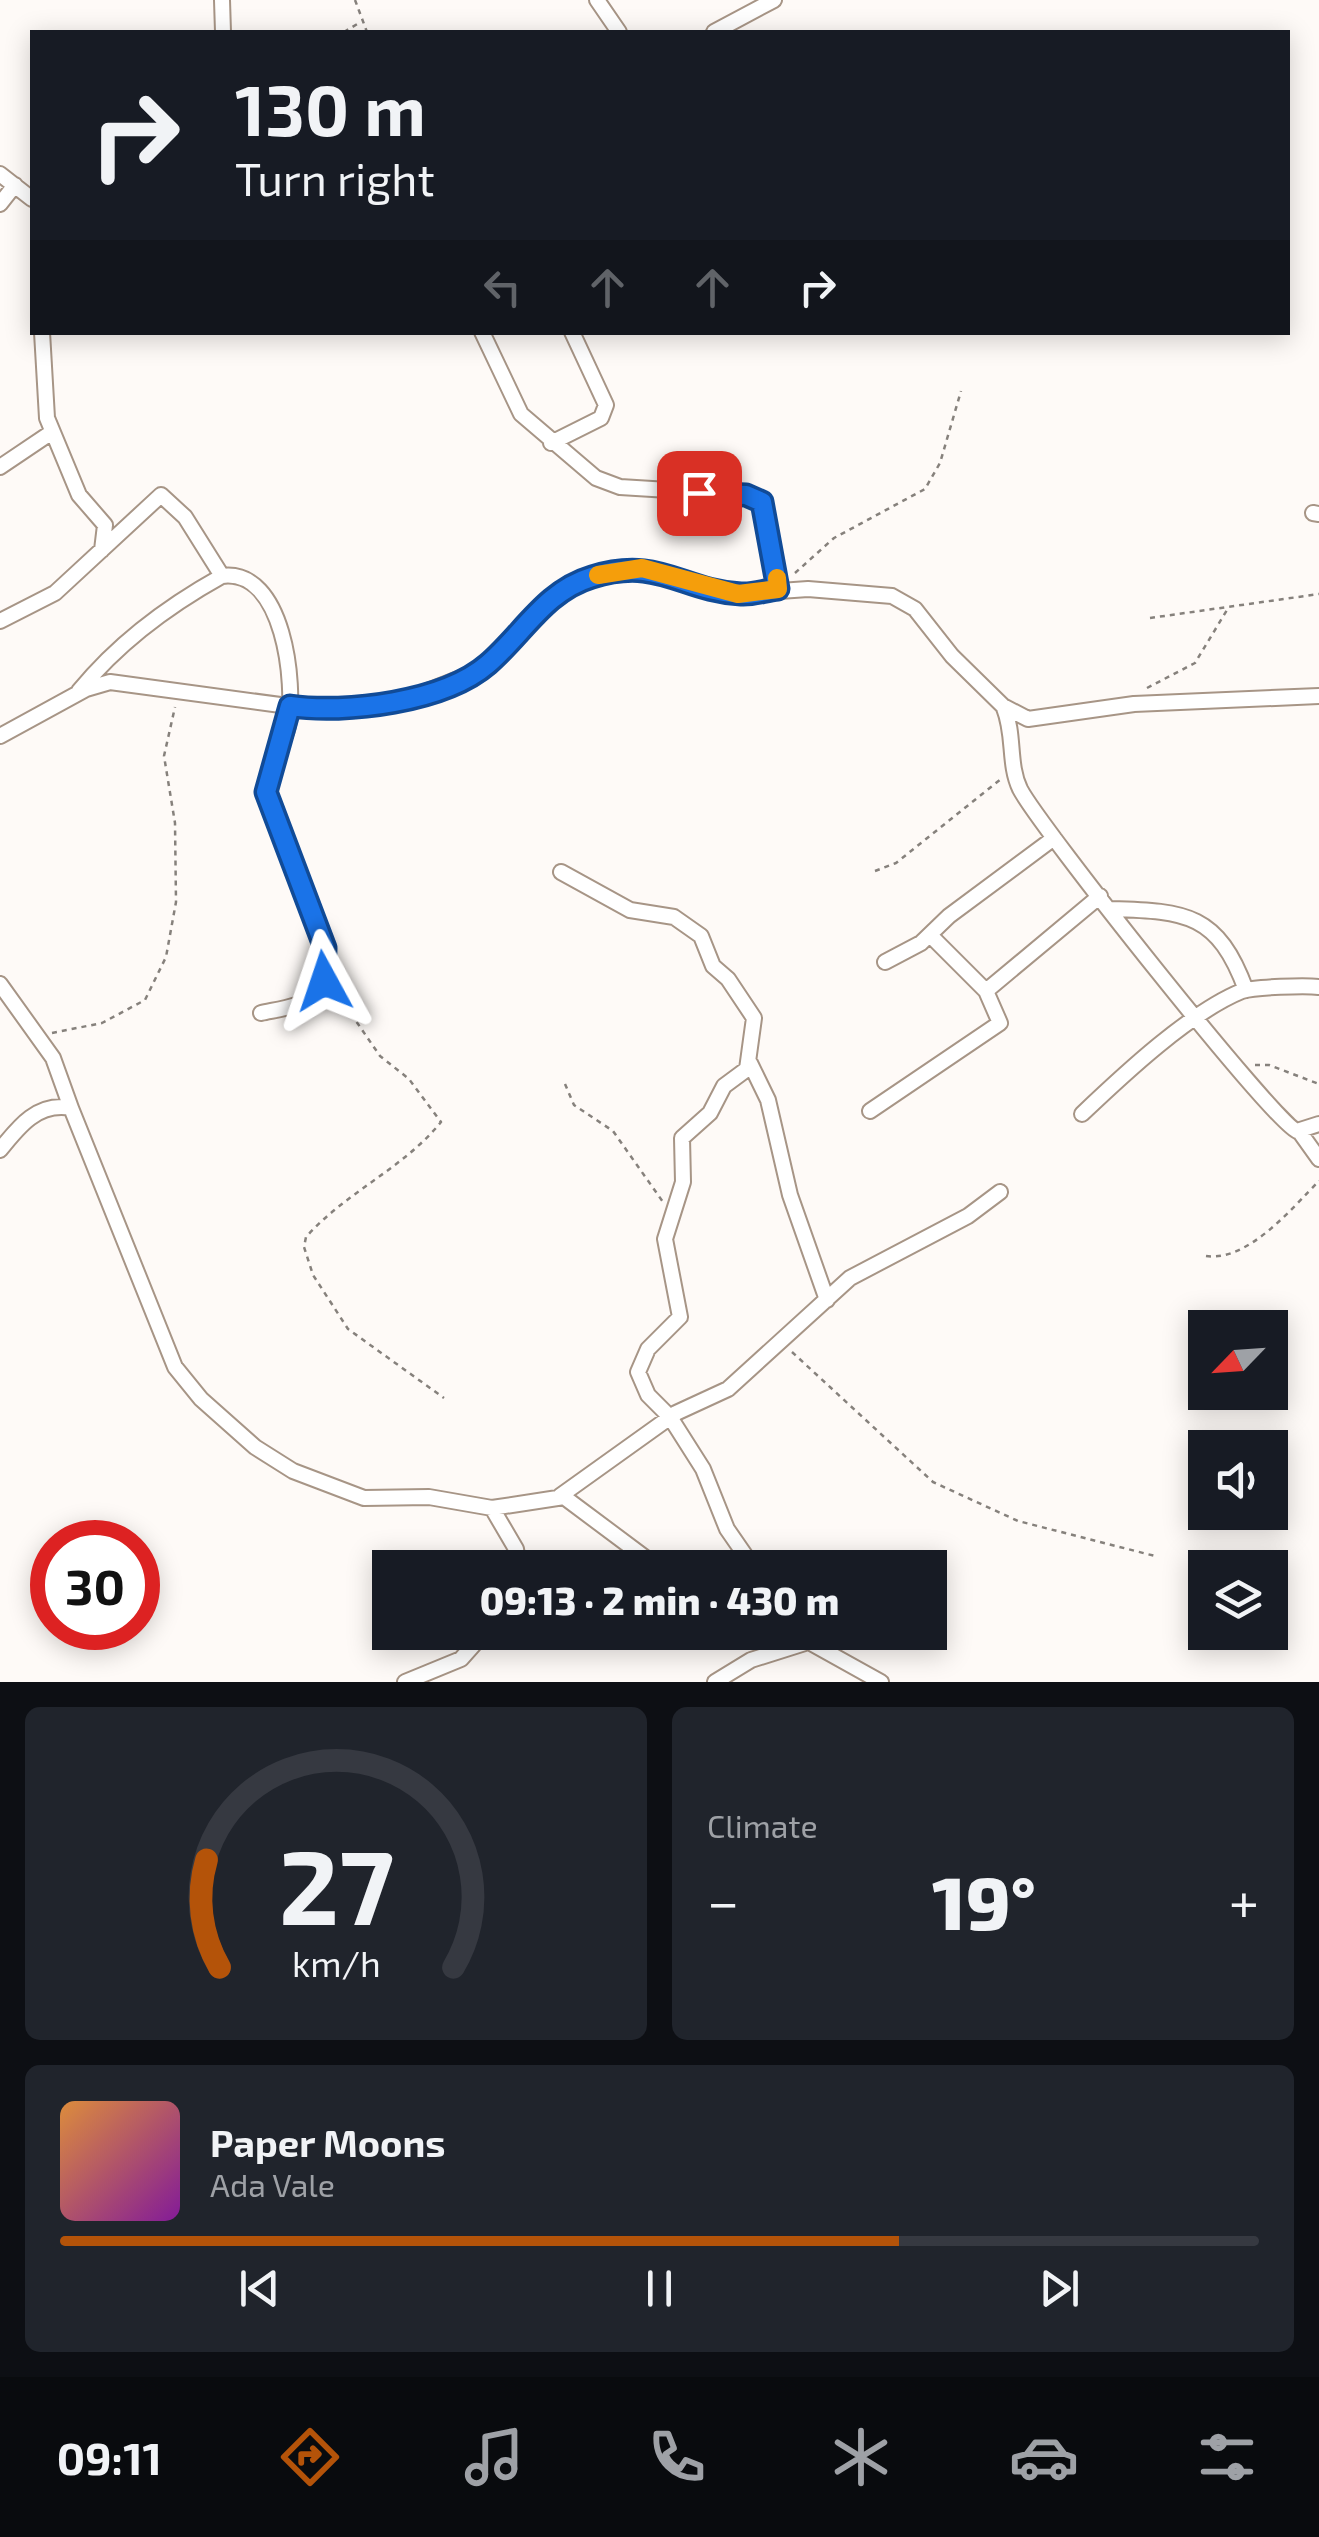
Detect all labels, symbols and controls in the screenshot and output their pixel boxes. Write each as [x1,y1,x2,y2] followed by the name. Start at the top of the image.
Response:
[235,66,426,150] text: 130 m
[70,70,200,200] icon: right
[235,151,435,205] text: Turn right
[475,260,530,315] icon: left
[580,260,635,315] icon: ahead
[685,260,740,315] icon: ahead
[790,260,845,315] icon: right
[657,451,742,536] pin
[672,466,727,521] icon: arrive
[272,929,376,1033] position arrow
[1188,1310,1288,1410] north arrow
[1188,1310,1288,1650] map controls
[1188,1430,1288,1530] button: sound
[30,1520,160,1650] speed limit sign: 30
[1188,1550,1288,1650] button: layers
[480,1577,839,1623] text: 09:13 · 2 min · 430 m
[707,1806,818,1844] text: Climate
[278,1821,394,1946] text: 27
[932,1855,1036,1945] text: 19°
[707,1867,739,1933] text: −
[1229,1867,1259,1933] text: +
[292,1941,380,1984] text: km/h
[210,2119,446,2165] text: Paper Moons
[210,2165,335,2203] text: Ada Vale
[232,2261,287,2316] icon: previous
[632,2261,687,2316] icon: pause
[1032,2261,1087,2316] icon: next
[275,2422,345,2492] icon: directions
[459,2422,529,2492] icon: music
[642,2422,712,2492] icon: phone
[826,2422,896,2492] icon: climate
[1009,2422,1079,2492] icon: car
[1192,2422,1262,2492] icon: filters
[57,2430,162,2484] text: 09:11

